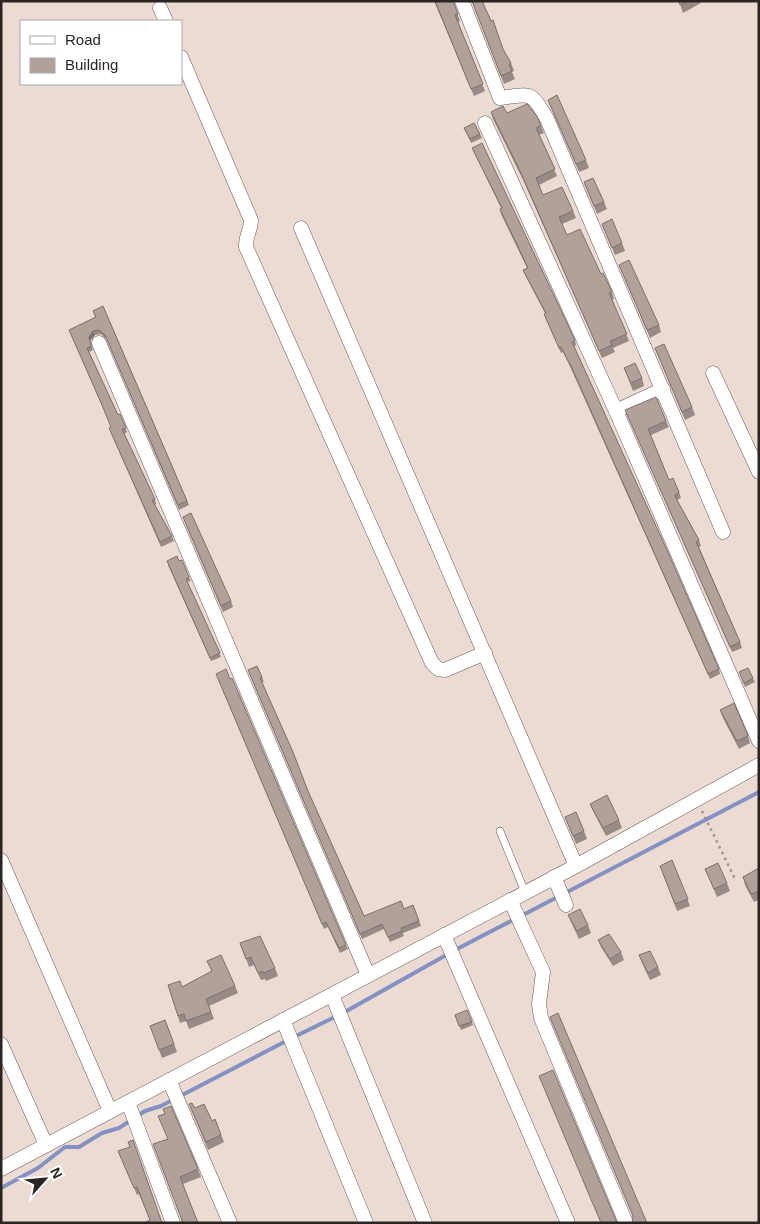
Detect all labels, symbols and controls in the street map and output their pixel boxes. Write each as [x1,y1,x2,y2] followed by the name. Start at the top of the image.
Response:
[20,20,182,85] legend
[65,31,101,48] text: Road
[65,56,118,73] text: Building
[20,1154,70,1204] north arrow
[47,1165,66,1181] text: N

